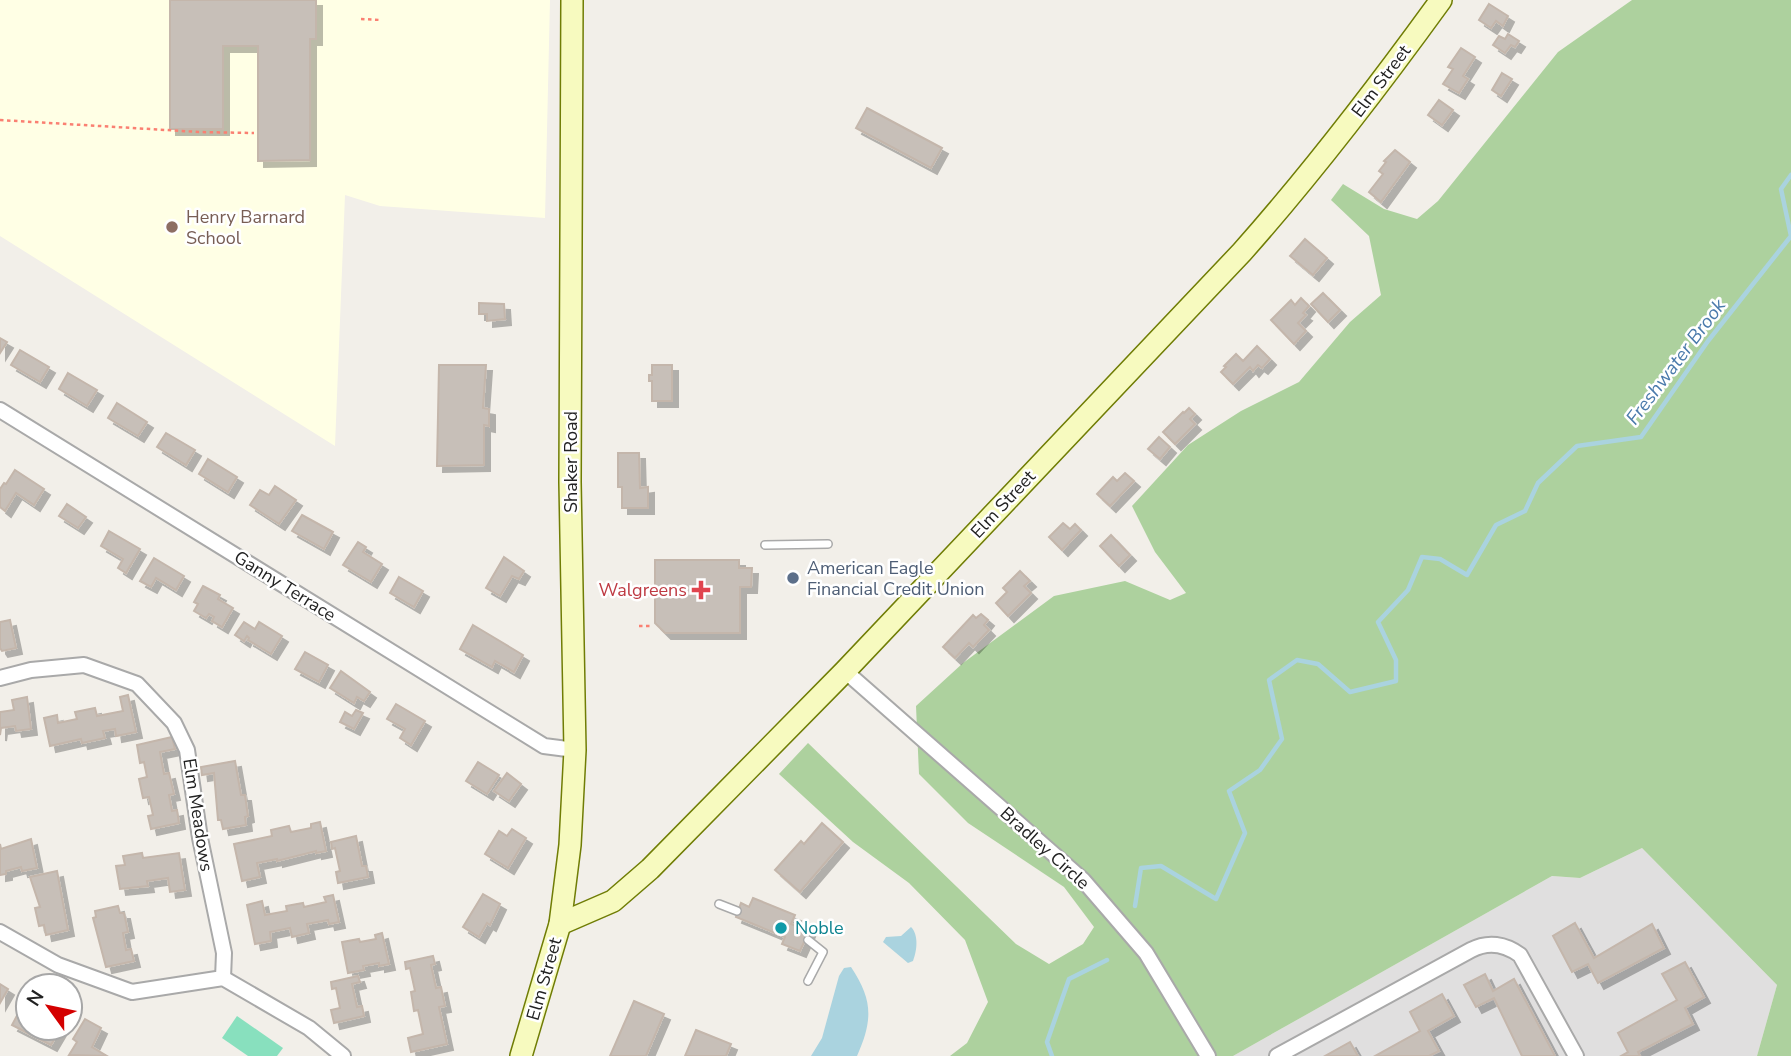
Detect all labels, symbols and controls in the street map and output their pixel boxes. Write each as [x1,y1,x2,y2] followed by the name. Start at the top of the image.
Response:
[1346,39,1417,122] street label: Elm Street
[186,205,305,250] place label: Henry Barnard School
[164,219,180,235] marker: Henry Barnard School
[1620,293,1732,430] water label: Freshwater Brook
[559,411,583,513] street label: Shaker Road
[965,464,1041,543] street label: Elm Street
[229,545,341,627] street label: Ganny Terrace
[807,556,984,601] place label: American Eagle Financial Credit Union
[785,570,801,586] marker: American Eagle Financial Credit Union
[599,578,687,602] place label: Walgreens
[693,582,709,598] marker: Walgreens
[177,757,219,873] street label: Elm Meadows
[995,801,1095,895] street label: Bradley Circle
[795,916,844,940] place label: Noble
[773,920,789,936] marker: Noble
[521,934,567,1023] street label: Elm Street
[14,972,84,1042] north arrow
[21,985,50,1011] text: N

